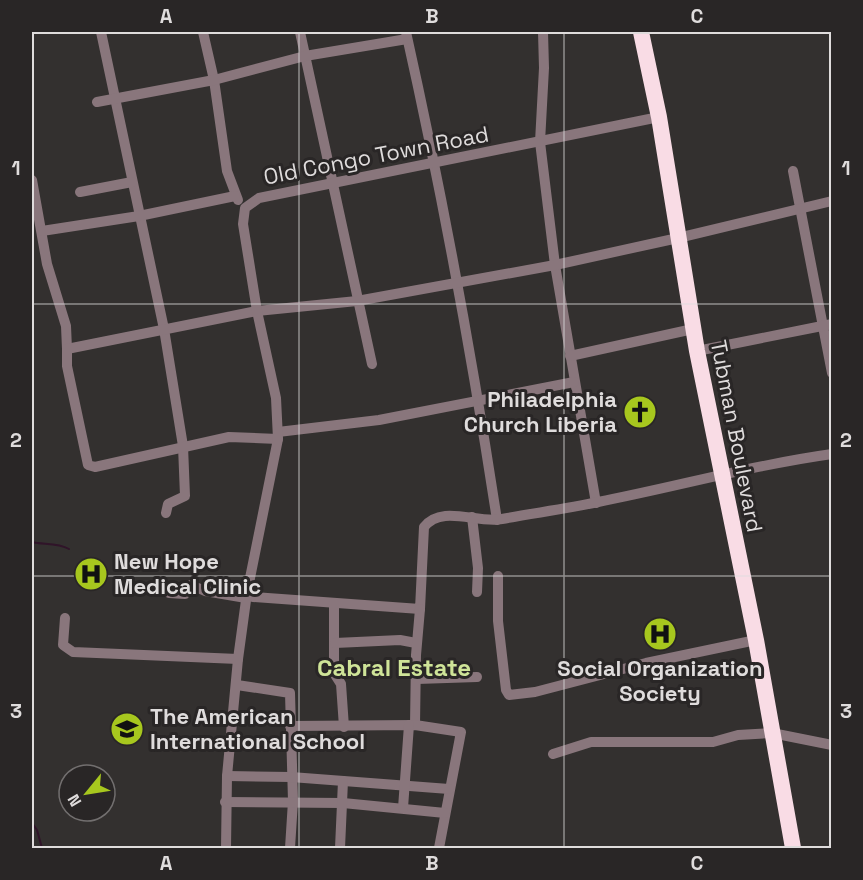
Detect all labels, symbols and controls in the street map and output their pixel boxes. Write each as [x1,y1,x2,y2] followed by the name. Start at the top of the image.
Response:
[160,3,173,29] text: A
[425,3,439,29] text: B
[691,3,704,29] text: C
[261,119,491,191] street label: Old Congo Town Road
[11,155,21,181] text: 1
[841,155,851,181] text: 1
[705,337,769,535] street label: Tubman Boulevard
[464,385,617,438] place label: Philadelphia Church Liberia
[622,394,658,430] church icon: Philadelphia Church Liberia
[10,427,22,453] text: 2
[840,427,852,453] text: 2
[114,547,261,600] place label: New Hope Medical Clinic
[73,556,109,592] hospital icon: New Hope Medical Clinic
[642,616,678,652] hospital icon: Social Organization Society
[317,652,471,683] district label: Cabral Estate
[557,654,763,707] place label: Social Organization Society
[10,698,22,724] text: 3
[840,698,852,724] text: 3
[150,702,365,755] place label: The American International School
[109,711,145,747] school or university icon: The American International School
[57,763,117,823] north arrow
[63,790,86,810] text: N
[160,850,173,876] text: A
[425,850,439,876] text: B
[691,850,704,876] text: C

